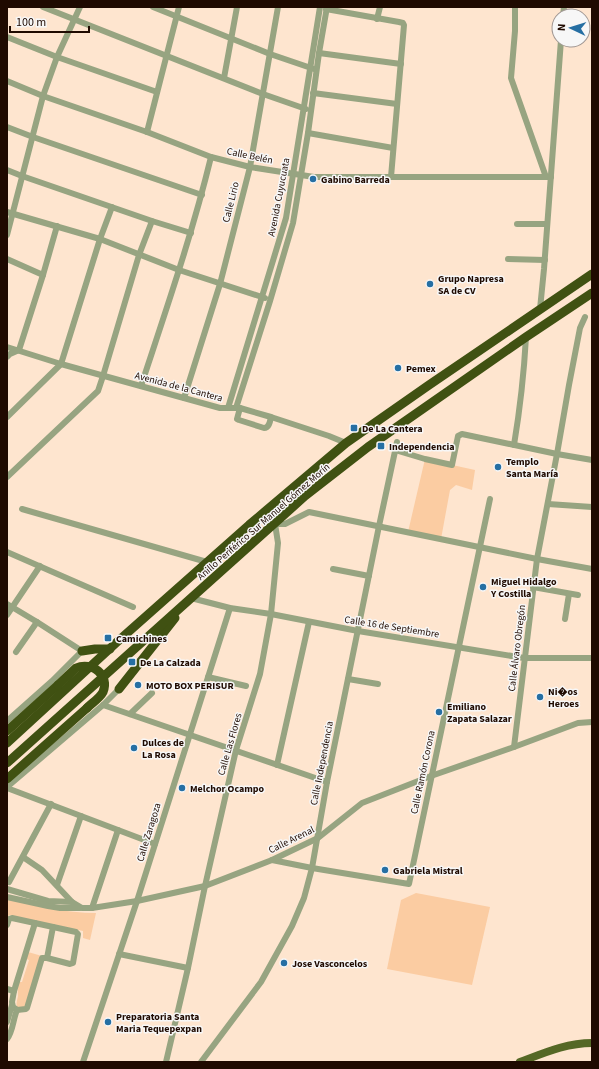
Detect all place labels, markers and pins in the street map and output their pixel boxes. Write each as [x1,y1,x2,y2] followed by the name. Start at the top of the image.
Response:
[321,173,390,187] place label: Gabino Barreda
[308,174,318,184] marker: Gabino Barreda
[438,272,504,298] place label: Grupo Napresa SA de CV
[425,279,435,289] marker: Grupo Napresa SA de CV
[406,362,436,376] place label: Pemex
[393,363,403,373] marker: Pemex
[362,422,423,436] place label: De La Cantera
[349,423,359,433] marker: De La Cantera
[389,440,455,454] place label: Independencia
[376,441,386,451] marker: Independencia
[506,455,558,481] place label: Templo Santa María
[493,462,503,472] marker: Templo Santa María
[490,575,557,601] place label: Miguel Hidalgo Y Costilla
[478,582,488,592] marker: Miguel Hidalgo Y Costilla
[116,632,167,646] place label: Camichines
[103,633,113,643] marker: Camichines
[140,656,201,670] place label: De La Calzada
[127,657,137,667] marker: De La Calzada
[146,679,234,693] place label: MOTO BOX PERISUR
[133,680,143,690] marker: MOTO BOX PERISUR
[548,685,580,711] place label: Ni�os Heroes
[535,692,545,702] marker: Ni�os Heroes
[447,700,512,726] place label: Emiliano Zapata Salazar
[434,707,444,717] marker: Emiliano Zapata Salazar
[142,736,184,762] place label: Dulces de La Rosa
[129,743,139,753] marker: Dulces de La Rosa
[190,782,265,796] place label: Melchor Ocampo
[177,783,187,793] marker: Melchor Ocampo
[393,864,463,878] place label: Gabriela Mistral
[380,865,390,875] marker: Gabriela Mistral
[292,957,368,971] place label: Jose Vasconcelos
[279,958,289,968] marker: Jose Vasconcelos
[116,1010,202,1036] place label: Preparatoria Santa Maria Tequepexpan
[103,1017,113,1027] marker: Preparatoria Santa Maria Tequepexpan

